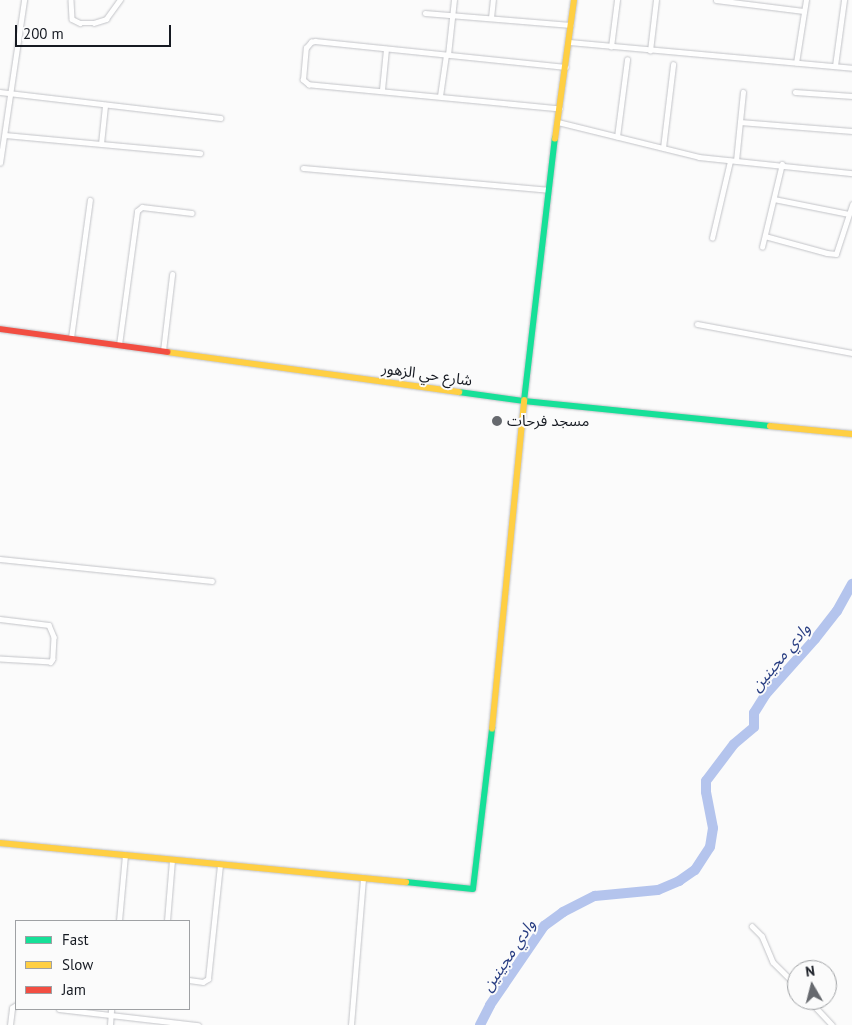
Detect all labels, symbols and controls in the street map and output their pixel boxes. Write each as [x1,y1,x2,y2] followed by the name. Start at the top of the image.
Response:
[18,15,174,47] scale bar
[23,24,64,43] text: 200 m
[381,359,473,389] street label: شارع حي الزهور
[507,412,589,430] place label: مسجد فرحات
[491,415,503,427] marker: مسجد فرحات
[746,619,814,695] water label: وادي مجينين
[477,915,539,995] water label: وادي مجينين
[15,920,190,1010] legend
[62,930,89,949] text: Fast
[62,955,93,974] text: Slow
[787,960,837,1010] north arrow
[804,962,816,981] text: N
[62,980,86,999] text: Jam

